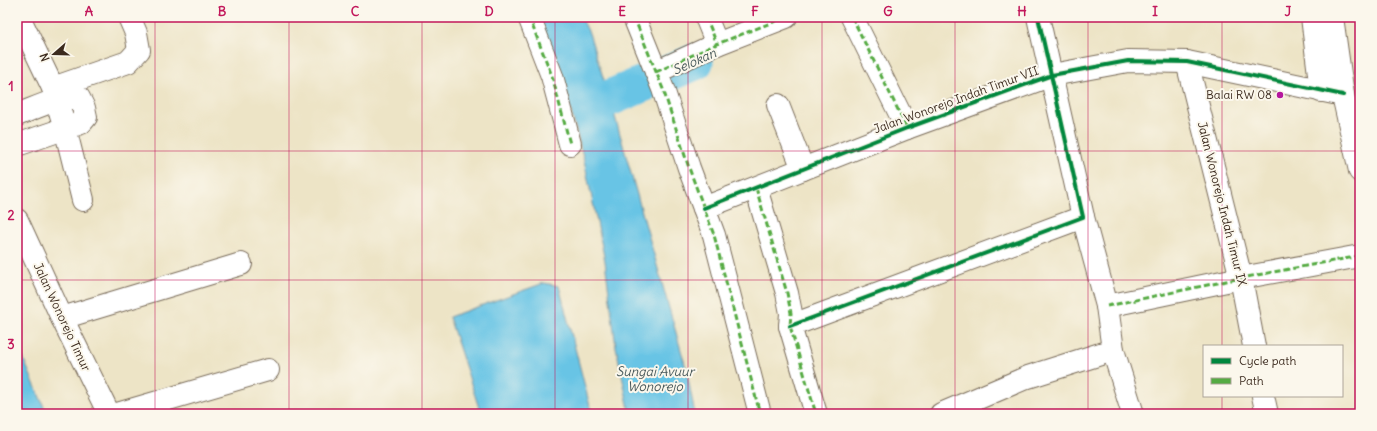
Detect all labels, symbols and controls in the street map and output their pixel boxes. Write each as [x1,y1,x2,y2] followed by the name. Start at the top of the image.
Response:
[85,3,94,20] text: A
[218,3,227,20] text: B
[351,3,360,20] text: C
[484,3,494,20] text: D
[618,3,626,20] text: E
[751,3,759,20] text: F
[883,3,893,20] text: G
[1017,3,1027,20] text: H
[1152,3,1158,20] text: I
[1285,3,1292,20] text: J
[34,34,74,74] north arrow
[670,44,719,79] water label: Selokan
[37,51,52,63] text: N
[871,63,1040,136] street label: Jalan Wonorejo Indah Timur VII
[8,78,14,95] text: 1
[1206,87,1272,102] place label: Balai RW 08
[1275,90,1285,100] marker: Balai RW 08
[1195,120,1250,288] street label: Jalan Wonorejo Indah Timur IX
[7,207,15,224] text: 2
[31,260,94,373] street label: Jalan Wonorejo Timur
[7,336,15,353] text: 3
[1203,345,1343,397] legend
[1239,353,1296,368] text: Cycle path
[616,363,696,395] water label: Sungai Avuur Wonorejo
[1239,373,1264,388] text: Path

